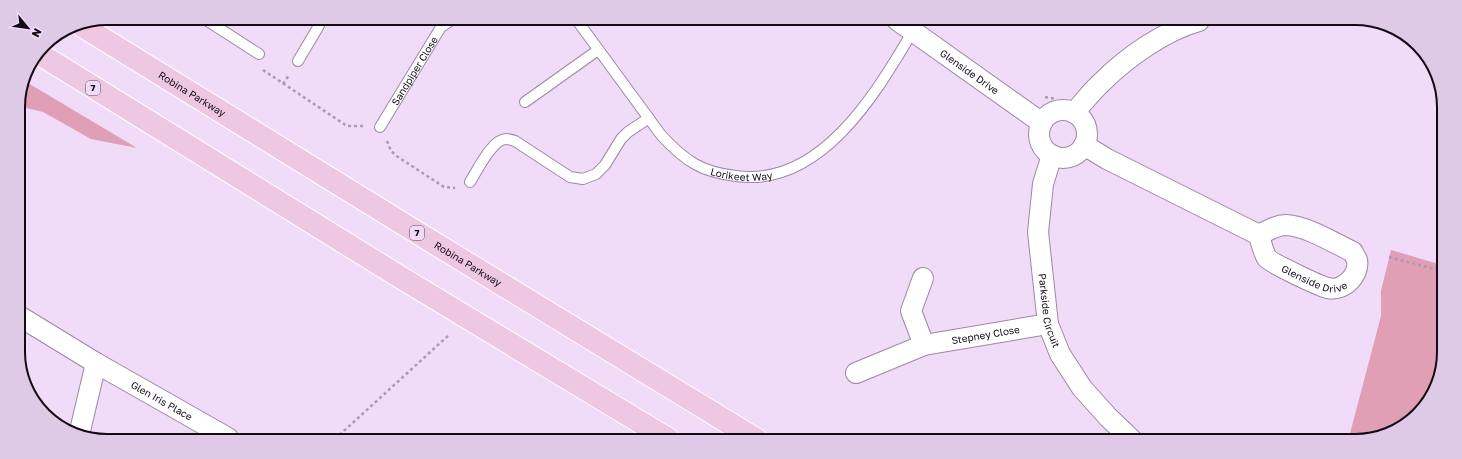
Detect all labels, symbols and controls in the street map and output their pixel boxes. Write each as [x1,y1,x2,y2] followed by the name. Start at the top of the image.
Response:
[8,8,48,48] north arrow
[29,26,45,40] text: N
[389,34,440,107] street label: Sandpiper Close
[938,47,1001,97] street label: Glenside Drive
[156,69,228,119] street label: Robina Parkway
[86,81,100,95] road number: 7
[709,165,774,183] street label: Lorikeet Way
[410,226,424,240] road number: 7
[432,239,504,289] street label: Robina Parkway
[1279,262,1349,295] street label: Glenside Drive
[1037,273,1063,349] street label: Parkside Circuit
[951,323,1021,346] street label: Stepney Close
[129,378,195,423] street label: Glen Iris Place

